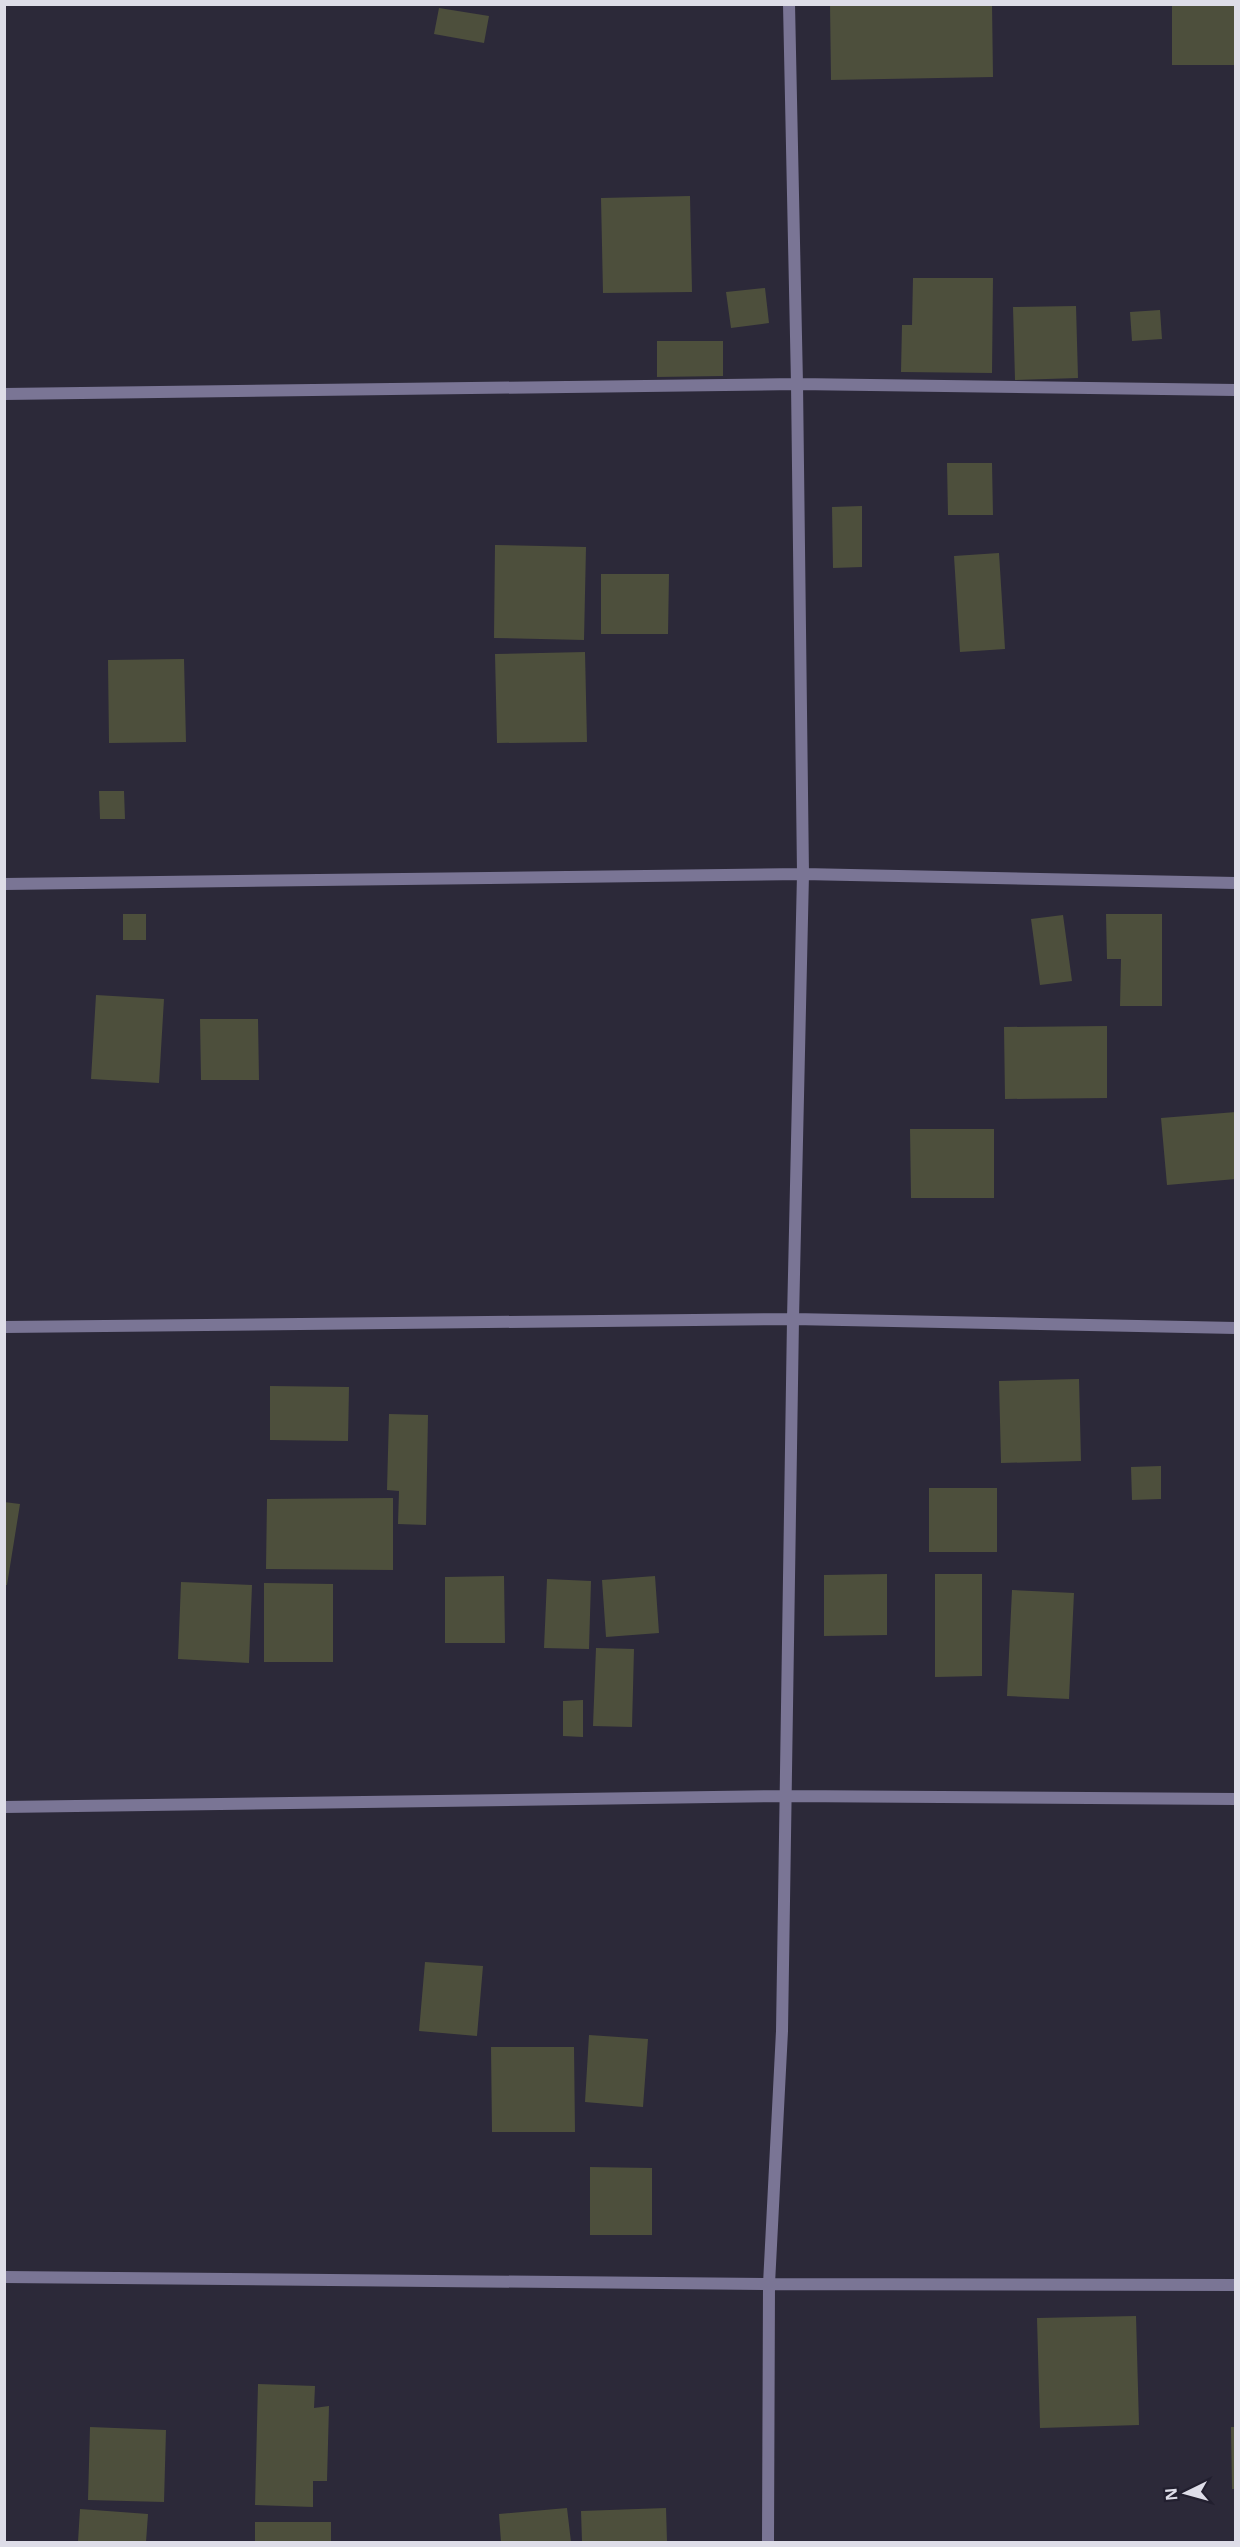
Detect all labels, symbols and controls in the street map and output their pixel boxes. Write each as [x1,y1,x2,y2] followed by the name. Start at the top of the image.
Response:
[1156,2463,1216,2523] north arrow
[1160,2487,1183,2502] text: N

